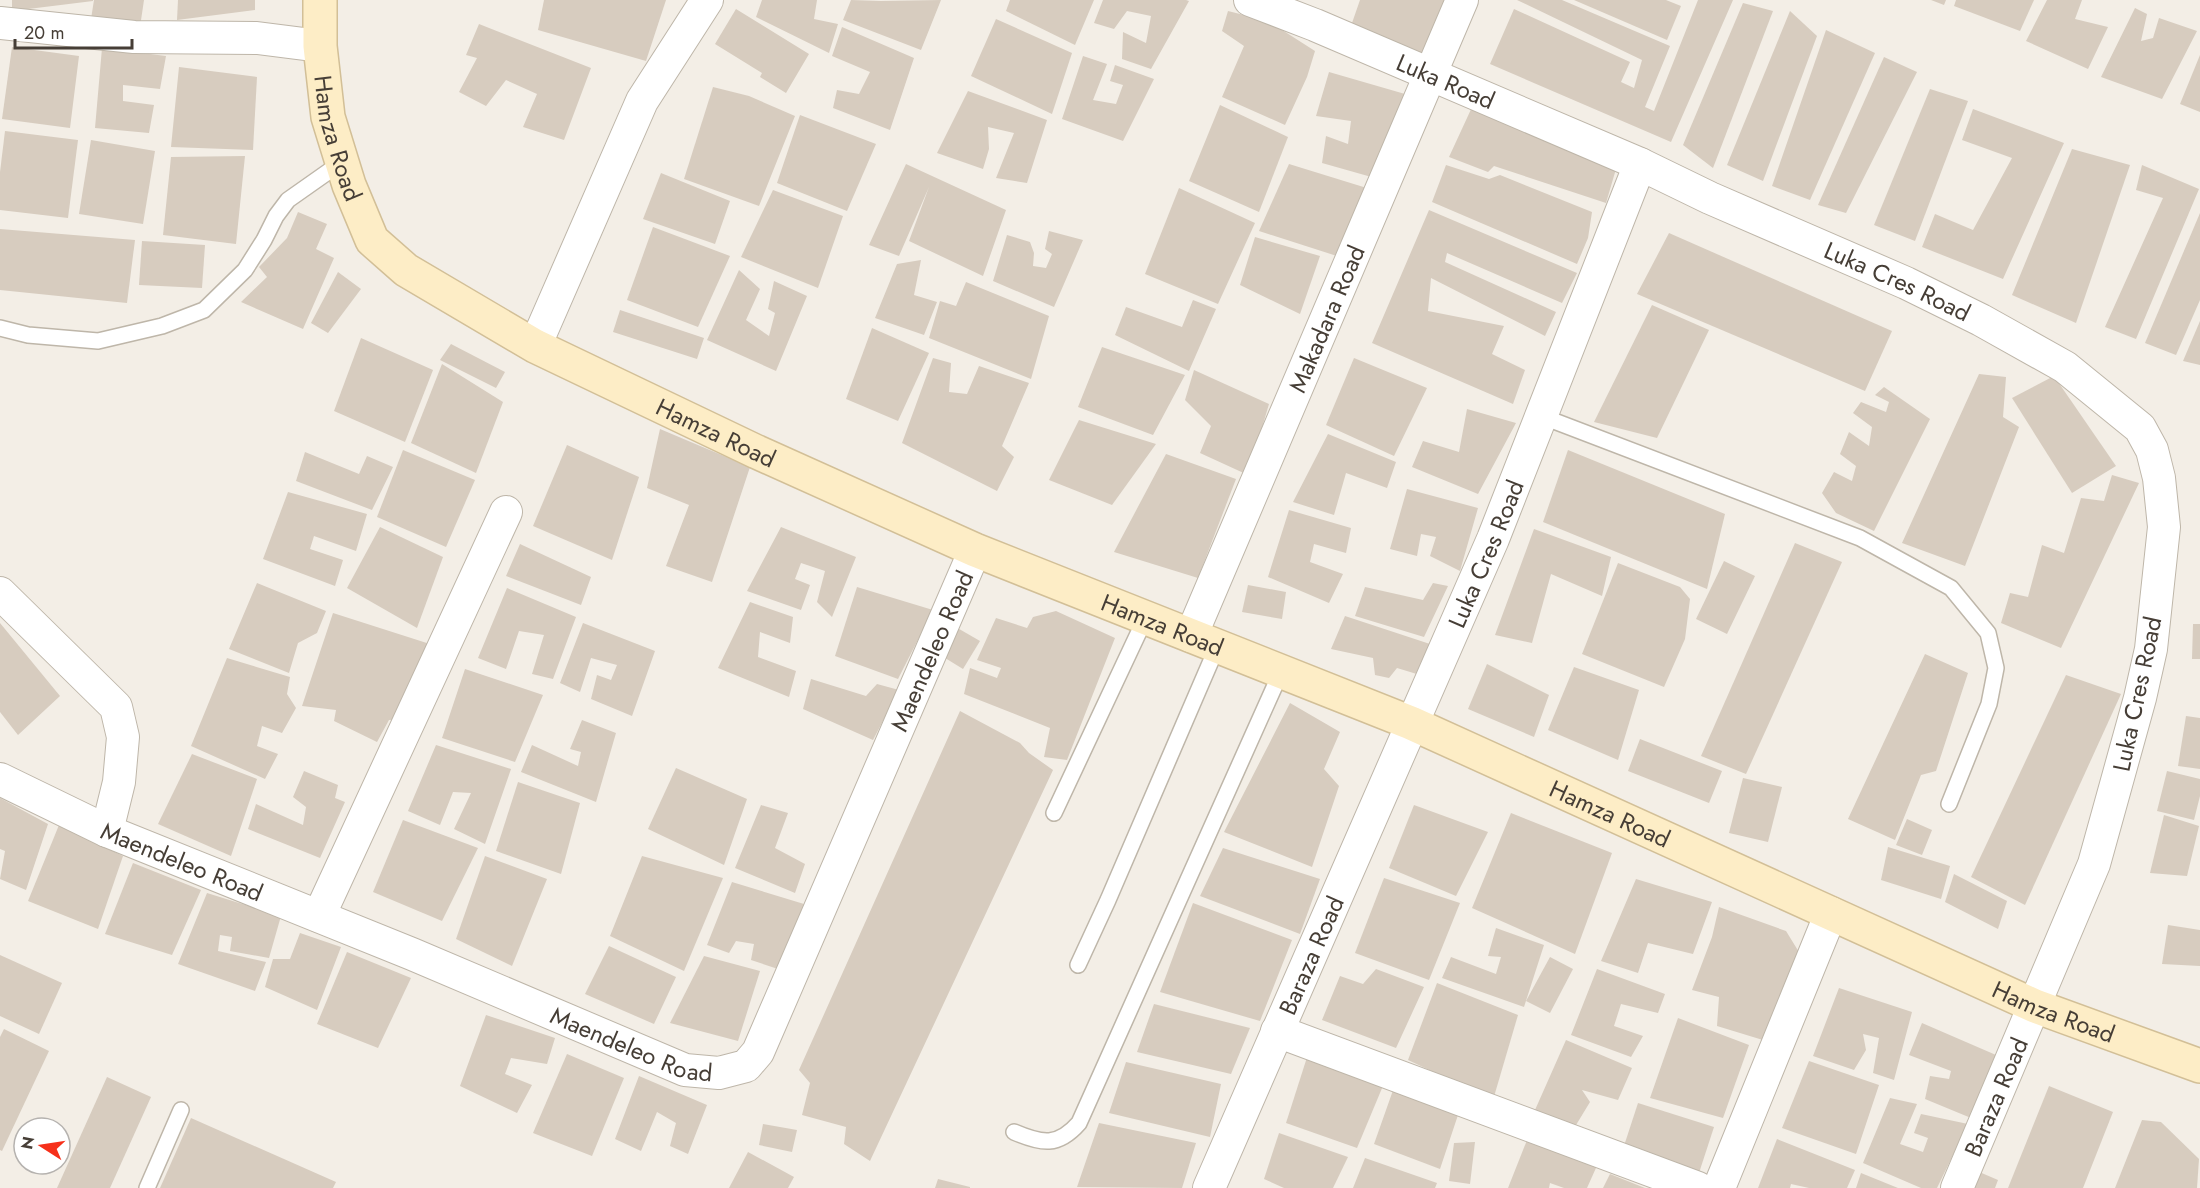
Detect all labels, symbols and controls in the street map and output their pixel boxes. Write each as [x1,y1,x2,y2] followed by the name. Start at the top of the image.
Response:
[15,12,132,50] scale bar
[24,20,64,46] text: 20 m
[1391,44,1501,118] street label: Luka Road
[306,73,371,206] street label: Hamza Road
[1819,232,1977,330] street label: Luka Cres Road
[1279,239,1373,398] street label: Makadara Road
[650,389,782,476] street label: Hamza Road
[1439,475,1532,633] street label: Luka Cres Road
[881,565,982,737] street label: Maendeleo Road
[1096,584,1229,664] street label: Hamza Road
[2104,613,2170,775] street label: Luka Cres Road
[1544,771,1676,856] street label: Hamza Road
[96,813,268,910] street label: Maendeleo Road
[1269,890,1352,1020] street label: Baraza Road
[1987,971,2120,1051] street label: Hamza Road
[545,997,714,1090] street label: Maendeleo Road
[1955,1032,2037,1162] street label: Baraza Road
[12,1116,72,1176] north arrow
[15,1134,40,1152] text: N

